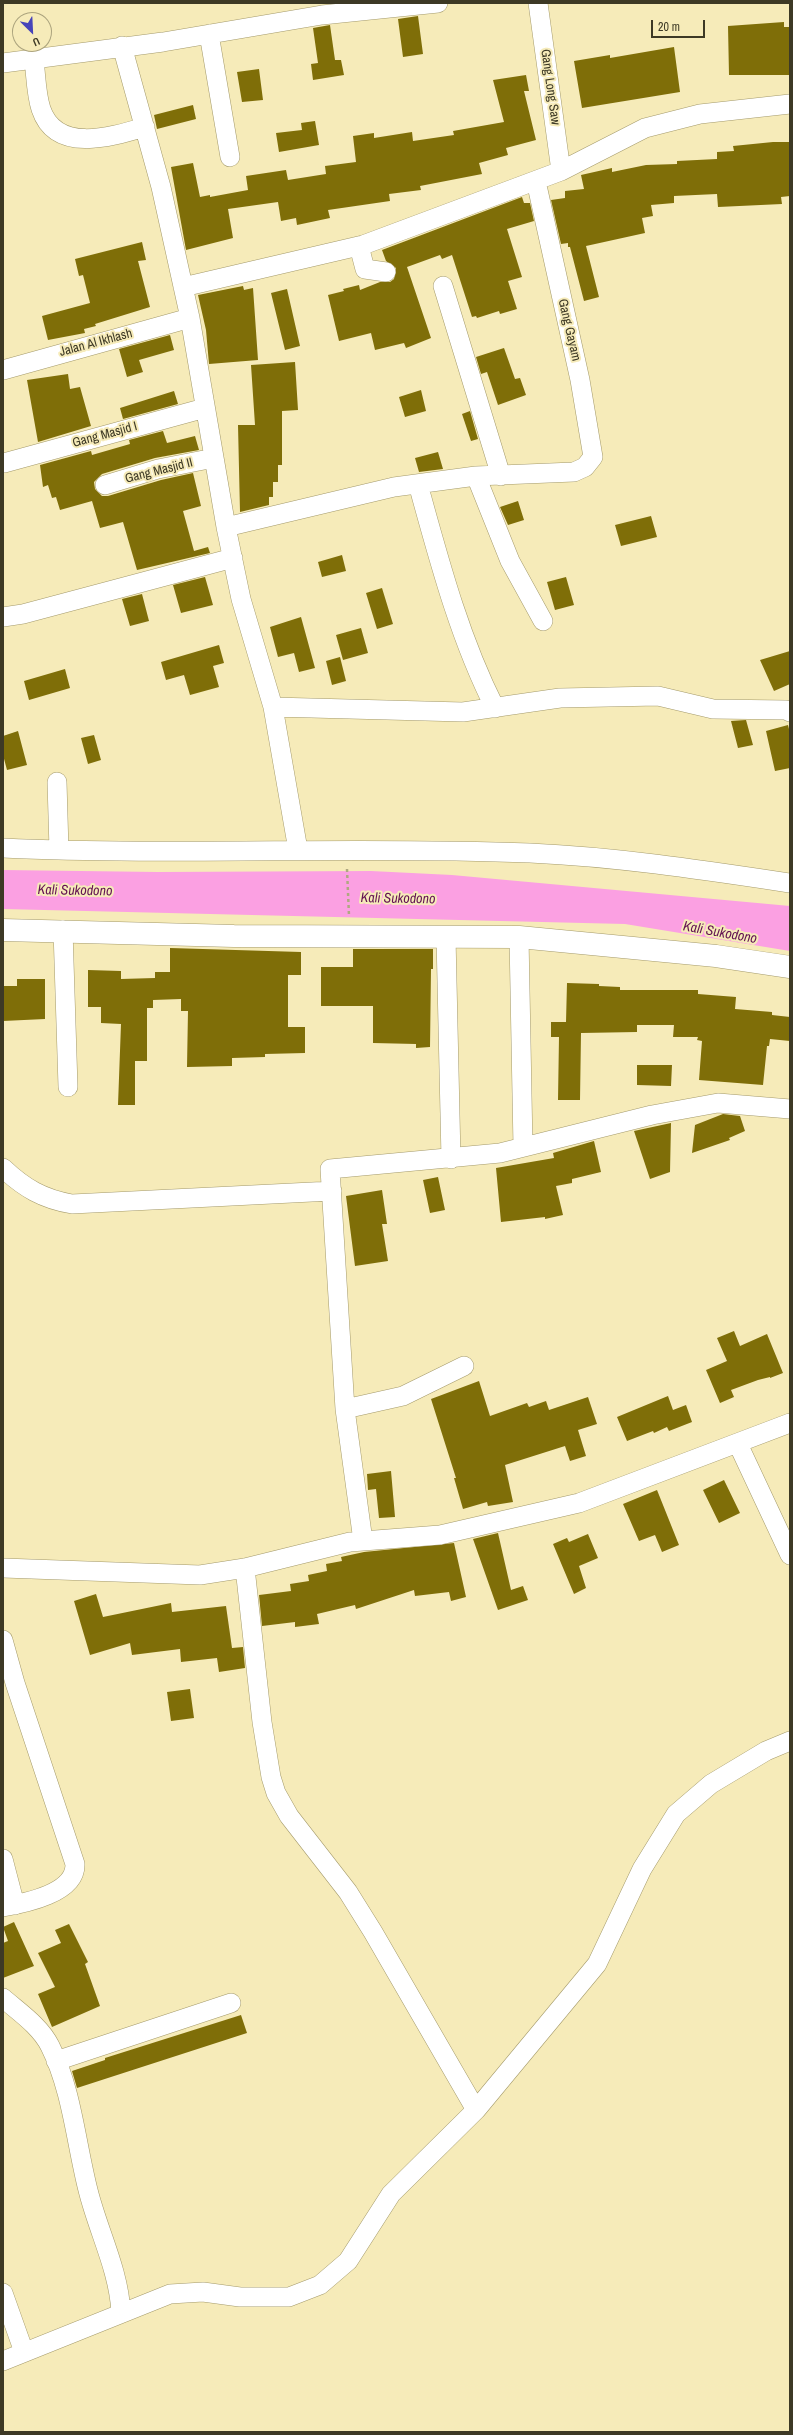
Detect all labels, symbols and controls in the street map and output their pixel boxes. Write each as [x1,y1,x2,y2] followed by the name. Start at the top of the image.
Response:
[12,12,52,52] north arrow
[653,12,707,38] scale bar
[658,19,680,35] text: 20 m
[31,34,42,50] text: U
[537,48,563,126] street label: Gang Long Saw
[554,297,584,363] street label: Gang Gayam
[58,326,134,360] street label: Jalan Al Ikhlash
[71,419,139,451] street label: Gang Masjid I
[123,455,195,487] street label: Gang Masjid II
[38,882,112,900] water label: Kali Sukodono
[361,890,435,908] water label: Kali Sukodono
[682,918,758,948] water label: Kali Sukodono

